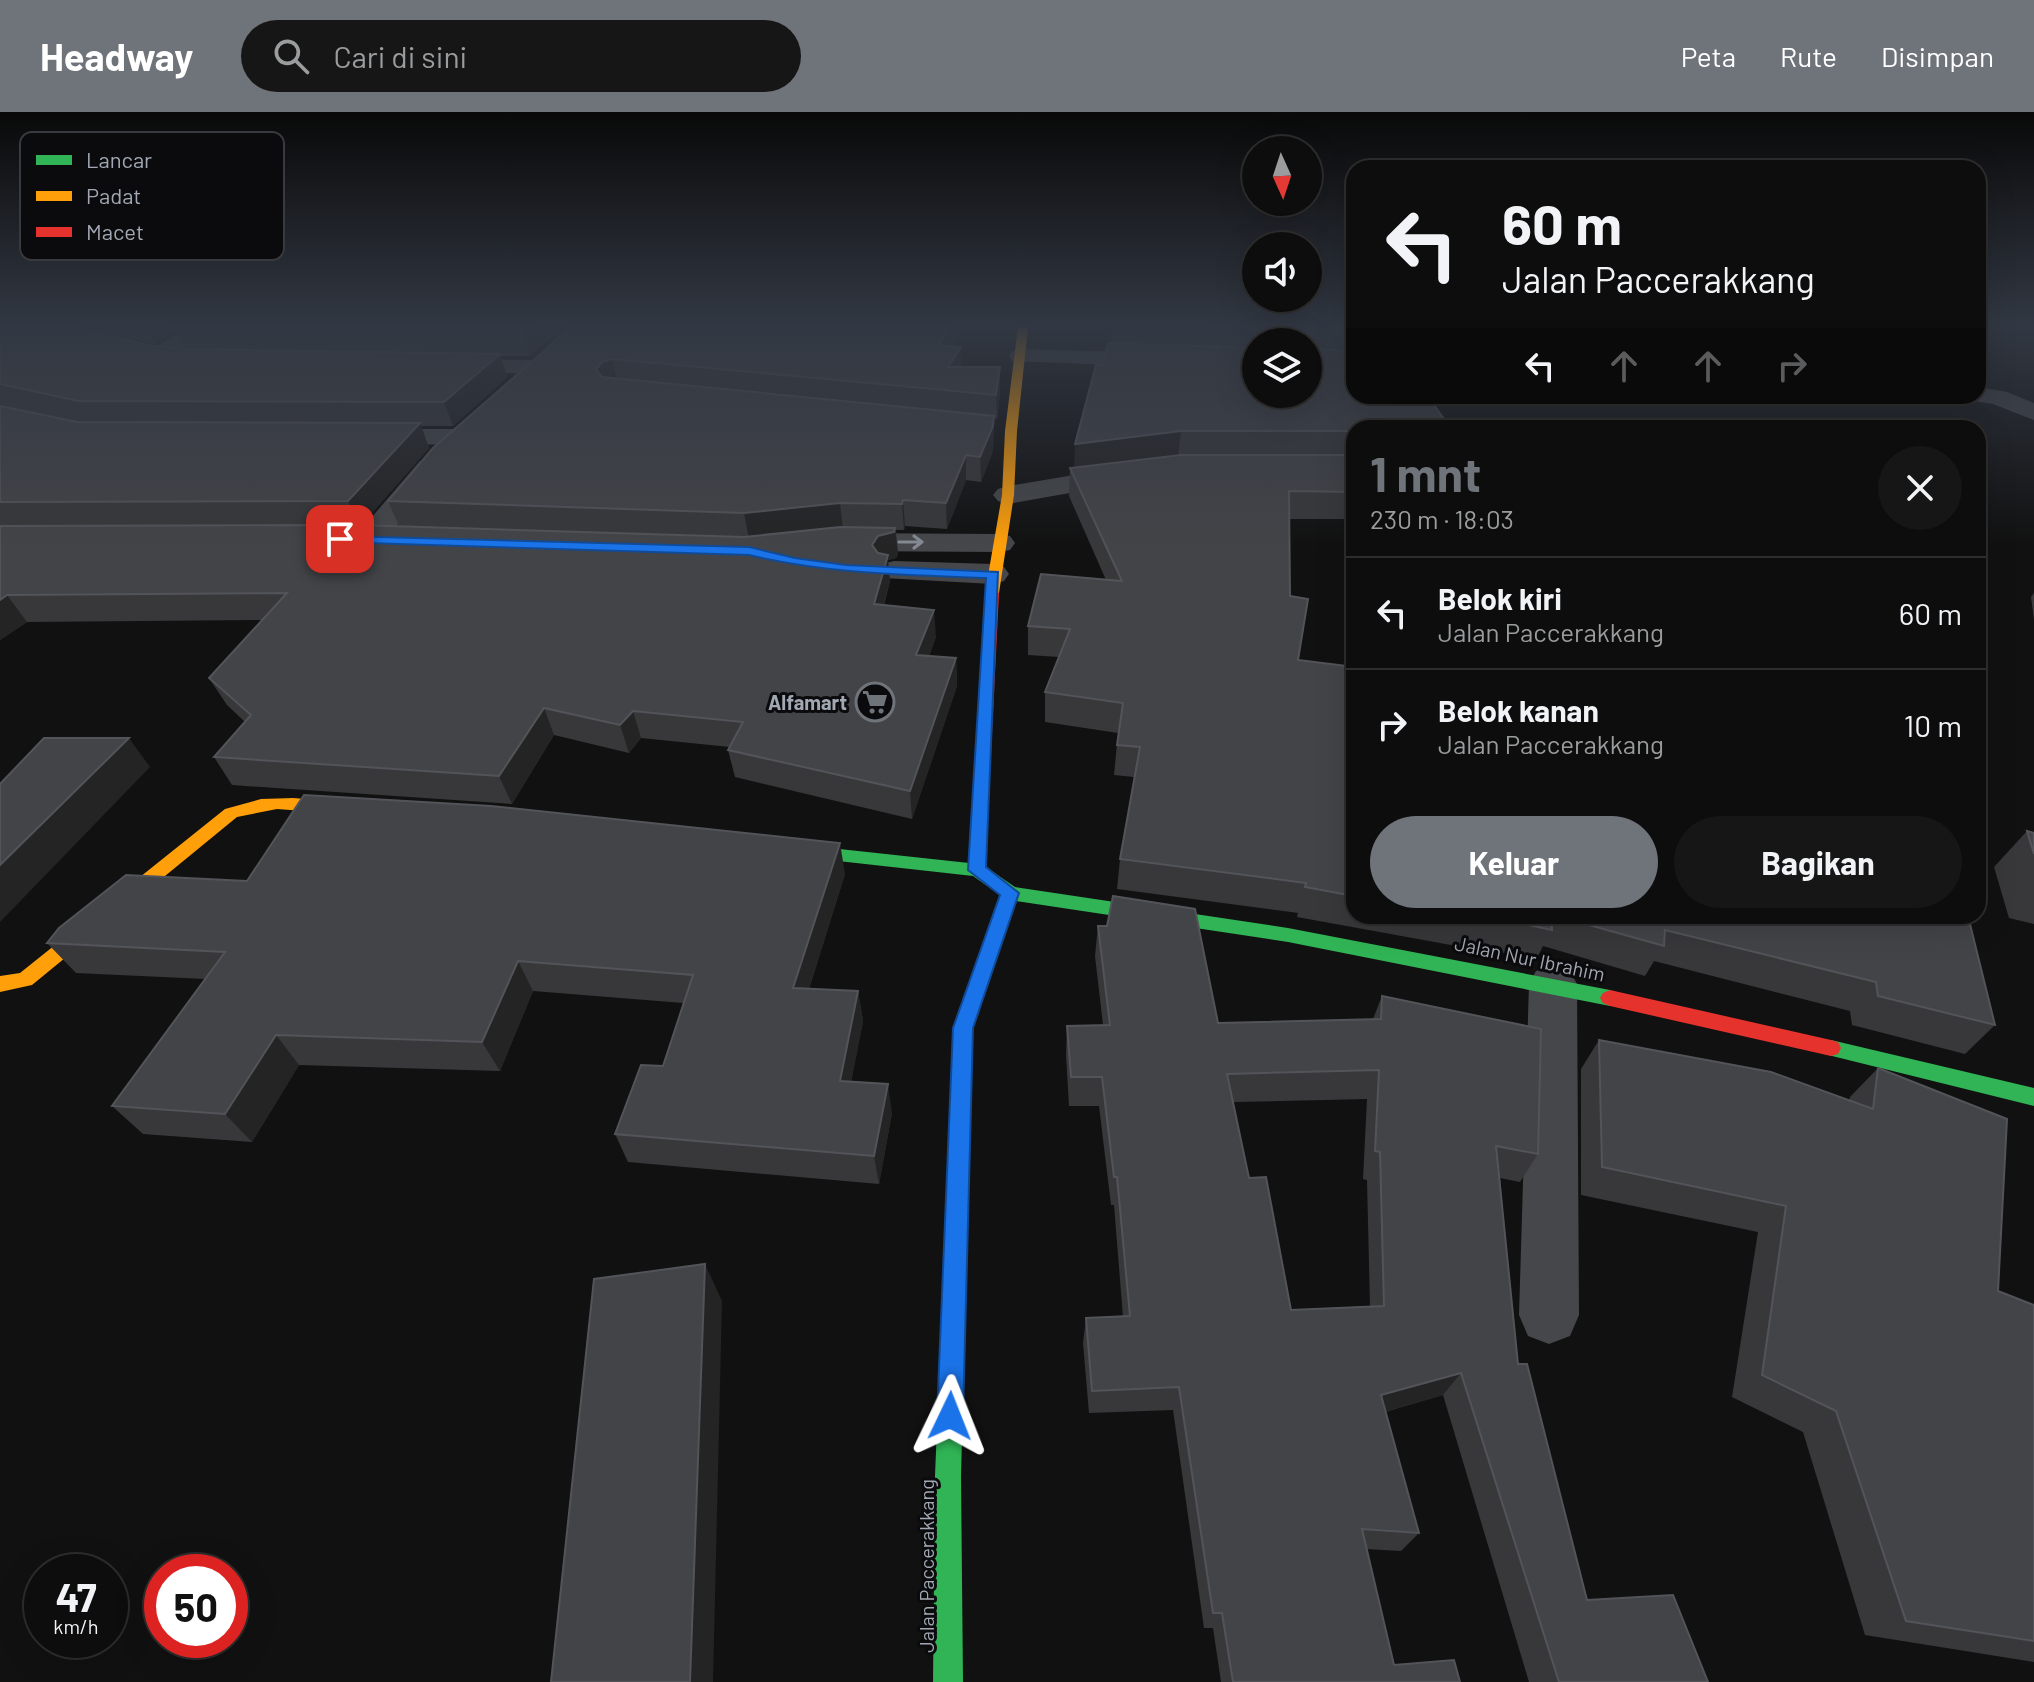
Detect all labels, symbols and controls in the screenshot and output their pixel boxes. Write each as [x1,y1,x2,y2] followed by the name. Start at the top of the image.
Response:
[241,20,801,92] search box
[40,33,193,79] text: Headway
[269,34,313,78] icon: search
[333,38,467,74] text: Cari di sini
[1681,39,1736,73] text: Peta
[1780,39,1837,73] text: Rute
[1881,39,1994,73] text: Disimpan
[20,132,284,260] legend
[1242,136,1322,216] north arrow
[1242,136,1322,408] map controls
[86,146,152,172] text: Lancar
[86,182,141,208] text: Padat
[1502,189,1622,256] text: 60 m
[1370,192,1474,296] icon: left
[86,218,144,244] text: Macet
[1242,232,1322,312] button: sound
[1502,257,1815,300] text: Jalan Paccerakkang
[1242,328,1322,408] button: layers
[1518,344,1562,388] icon: left
[1602,344,1646,388] icon: ahead
[1686,344,1730,388] icon: ahead
[1770,344,1814,388] icon: right
[1370,444,1481,502] text: 1 mnt
[1878,446,1962,530] button: close
[1370,503,1514,534] text: 230 m · 18:03
[306,505,374,573] pin
[318,517,362,561] icon: arrive
[897,534,924,550] one-way arrow
[1438,580,1562,616] text: Belok kiri
[1370,591,1414,635] icon: left
[1899,595,1962,631] text: 60 m
[1438,616,1664,647] text: Jalan Paccerakkang
[854,681,896,723] supermarket icon: Alfamart
[768,690,847,714] place label: Alfamart
[1438,692,1599,728] text: Belok kanan
[1370,703,1414,747] icon: right
[1904,707,1962,743] text: 10 m
[1438,728,1664,759] text: Jalan Paccerakkang
[1370,816,1658,908] button: Keluar
[1674,816,1962,908] button: Bagikan
[1453,930,1607,986] street label: Jalan Nur Ibrahim
[908,1374,992,1458] position arrow
[914,1479,938,1653] street label: Jalan Paccerakkang
[144,1554,248,1658] speed limit sign: 50
[55,1572,97,1620] text: 47
[53,1614,99,1638] text: km/h

